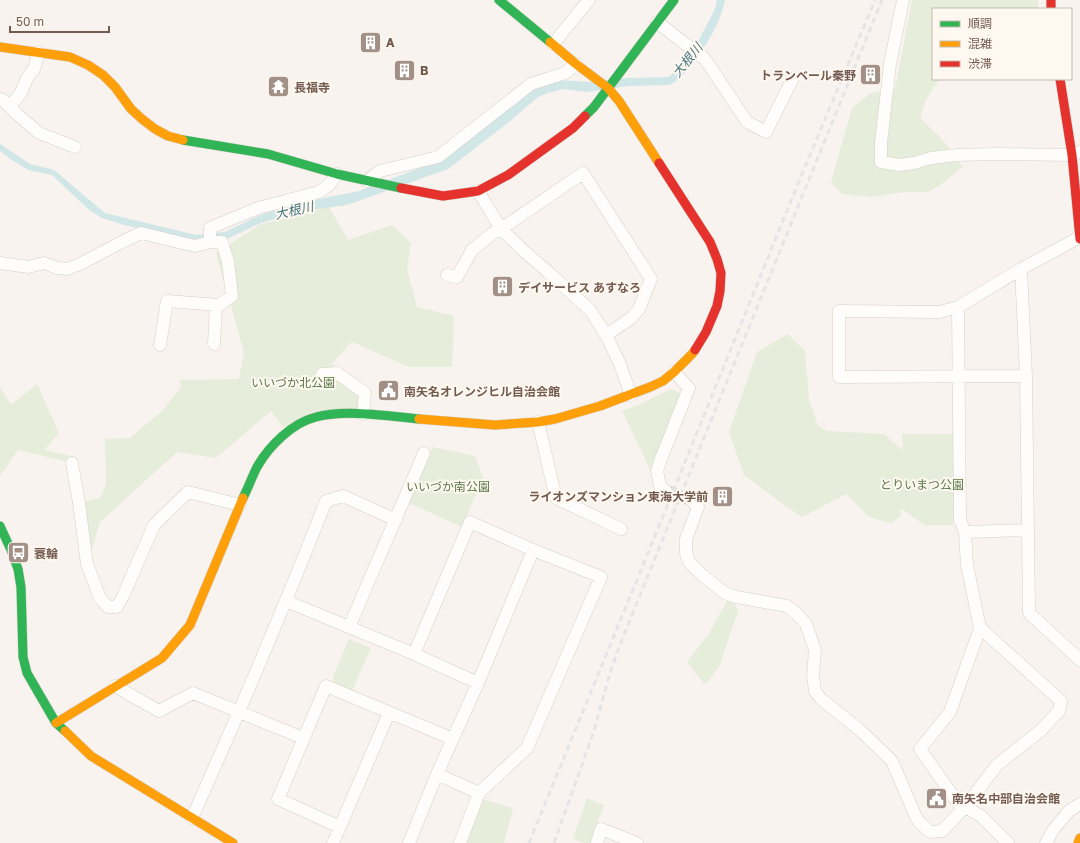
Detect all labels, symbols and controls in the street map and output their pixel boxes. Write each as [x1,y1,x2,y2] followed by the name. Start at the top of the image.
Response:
[10,8,109,34] scale bar
[932,8,1072,80] legend
[16,14,44,29] text: 50 m
[968,16,992,31] text: 順調
[358,29,384,55] building icon: A
[386,35,395,50] place label: A
[968,36,992,51] text: 混雑
[669,38,707,80] water label: 大根川
[968,56,992,71] text: 渋滞
[391,57,417,83] building icon: B
[858,62,884,88] building icon: トランベール秦野
[420,63,429,78] place label: B
[760,68,856,83] place label: トランベール秦野
[266,74,292,100] temple icon: 長福寺
[294,80,330,95] place label: 長福寺
[273,197,317,222] water label: 大根川
[490,274,516,300] building icon: デイサービス あすなろ
[518,280,641,295] place label: デイサービス あすなろ
[251,375,335,390] park label: いいづか北公園
[375,378,401,404] public building icon: 南矢名オレンジヒル自治会館
[404,384,560,399] place label: 南矢名オレンジヒル自治会館
[880,477,964,492] park label: とりいまつ公園
[406,479,490,494] park label: いいづか南公園
[710,483,736,509] building icon: ライオンズマンション東海大学前
[528,489,708,504] place label: ライオンズマンション東海大学前
[6,540,32,566] bus stop icon: 蓑輪
[34,546,58,561] place label: 蓑輪
[924,785,950,811] public building icon: 南矢名中部自治会館
[952,791,1060,806] place label: 南矢名中部自治会館

